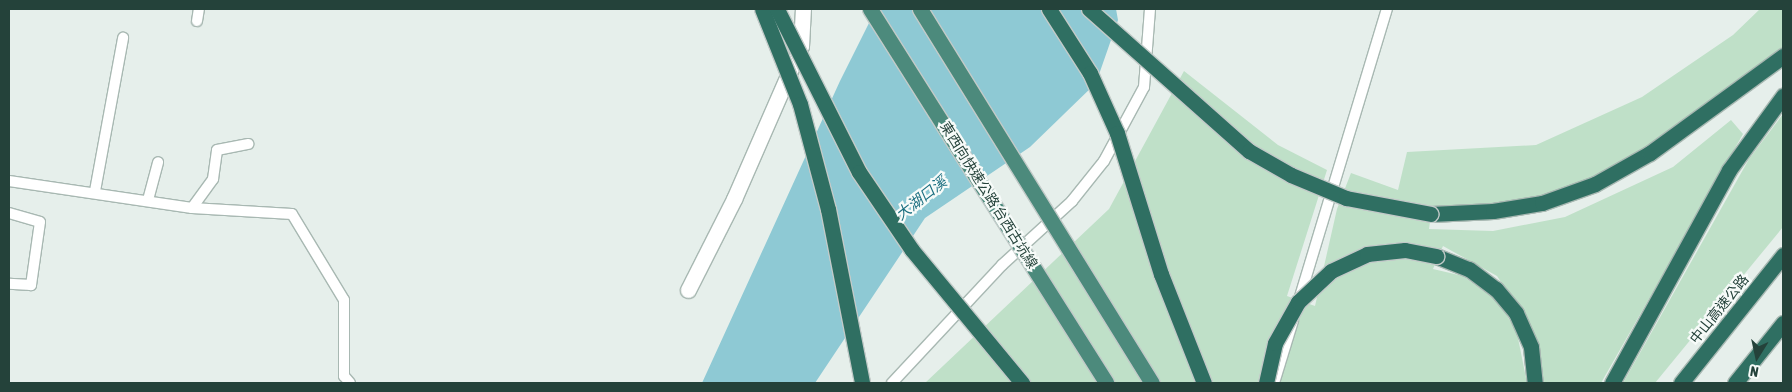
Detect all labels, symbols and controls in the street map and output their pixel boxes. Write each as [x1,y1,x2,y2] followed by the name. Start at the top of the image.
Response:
[937,118,1041,272] street label: 東西向快速公路 台西古坑線
[892,172,950,224] water label: 大湖口溪
[1686,271,1752,347] street label: 中山高速公路
[1732,332,1782,382] north arrow
[1749,363,1760,380] text: N

